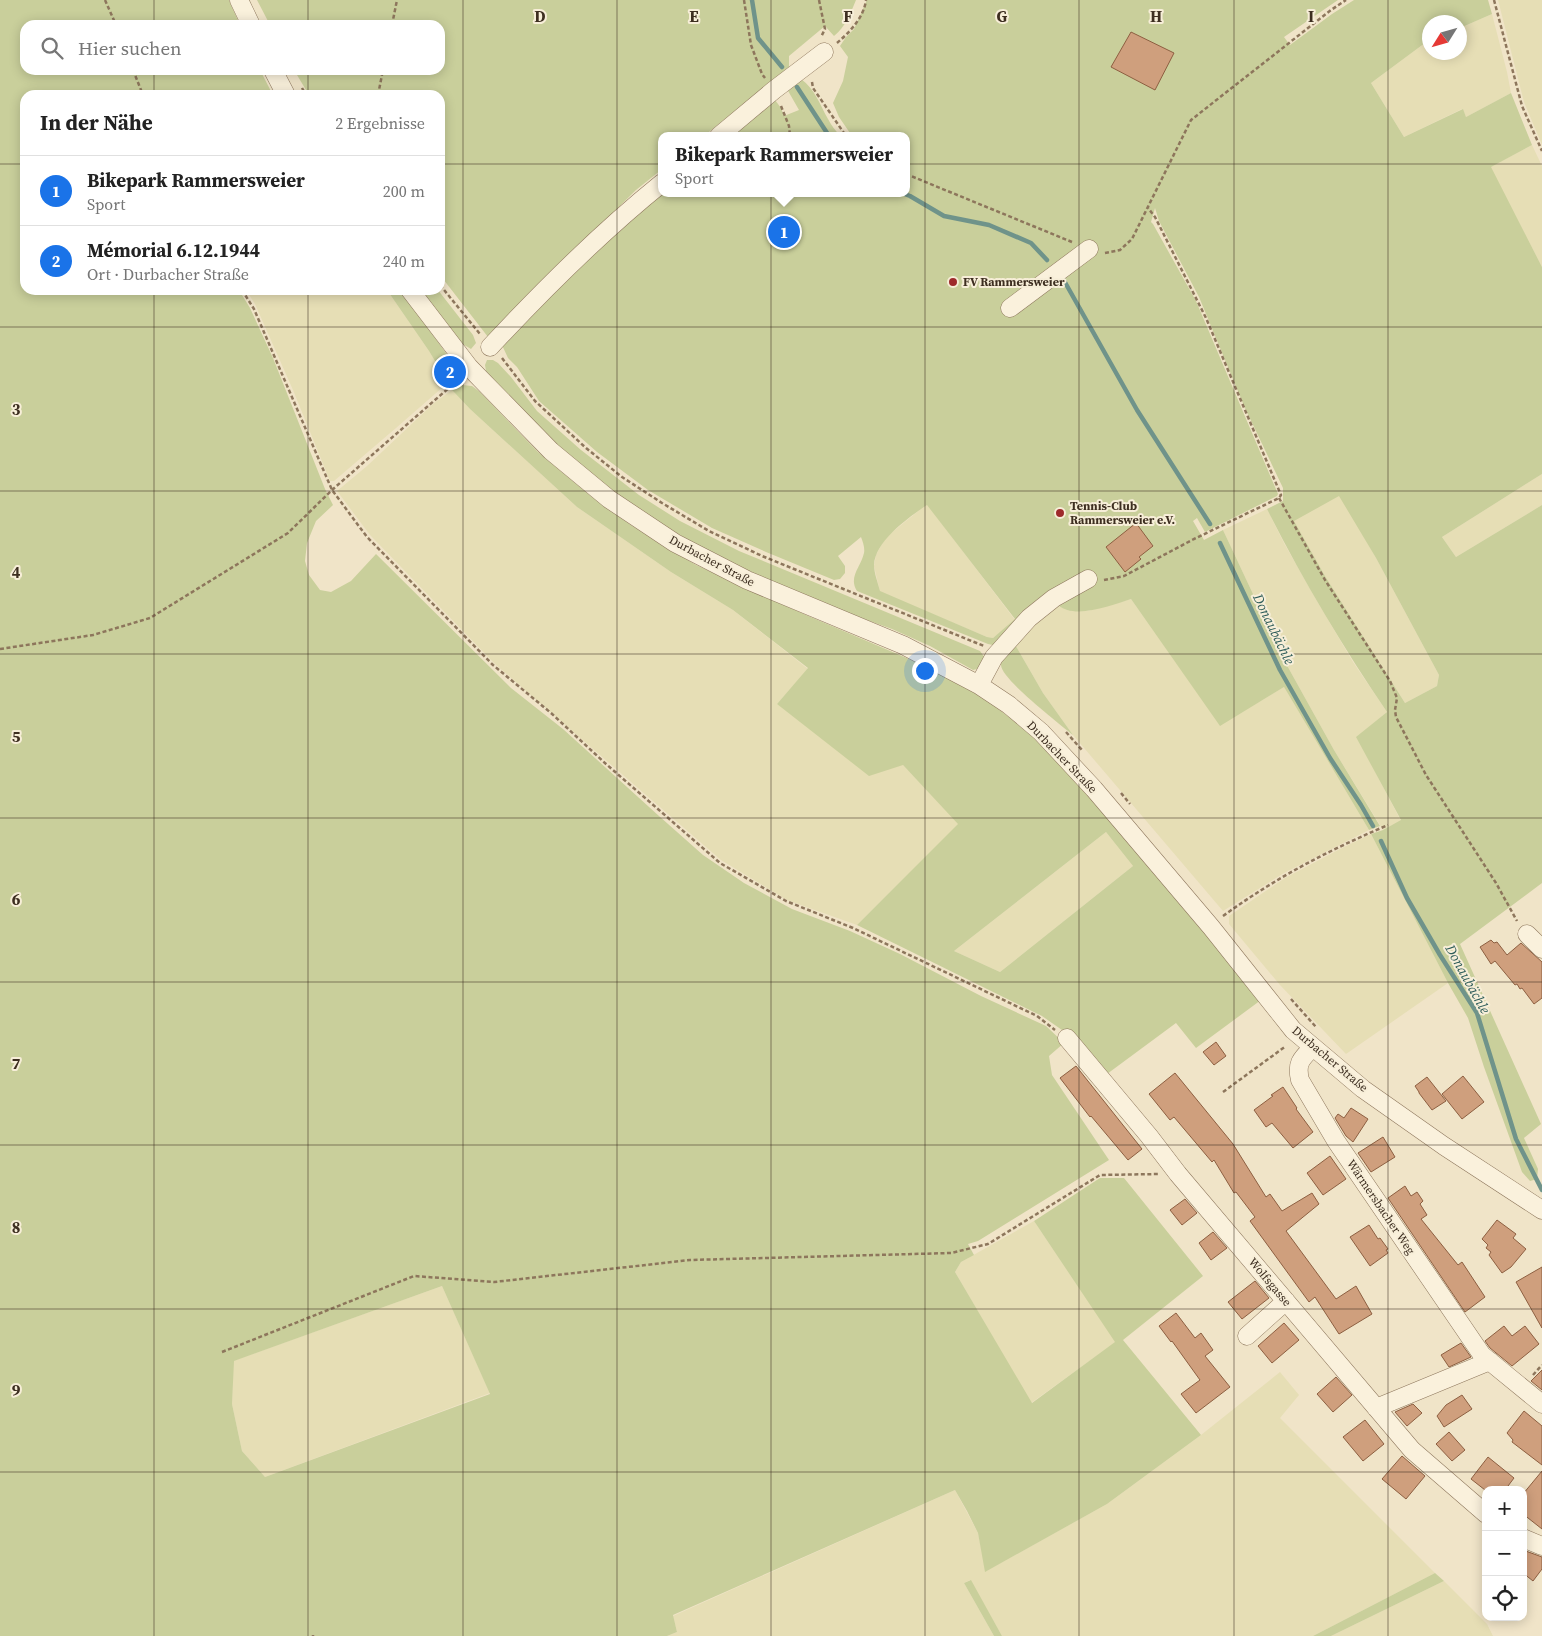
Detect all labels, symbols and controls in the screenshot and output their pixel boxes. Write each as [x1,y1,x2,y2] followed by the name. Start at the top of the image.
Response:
[534,5,546,27] text: D
[689,5,699,27] text: E
[843,5,853,27] text: F
[997,5,1008,27] text: G
[1150,5,1162,27] text: H
[1308,5,1314,27] text: I
[1422,15,1467,60] north arrow
[20,20,445,75] search box
[38,34,66,62] icon: search
[78,35,182,61] text: Hier suchen
[40,108,153,137] text: In der Nähe
[335,112,425,134] text: 2 Ergebnisse
[658,132,910,197] popup
[675,141,893,167] text: Bikepark Rammersweier
[87,167,305,193] text: Bikepark Rammersweier
[675,167,713,189] text: Sport
[52,180,60,202] text: 1
[383,180,425,202] text: 200 m
[87,193,125,215] text: Sport
[768,213,800,251] pin: 1
[87,237,260,263] text: Mémorial 6.12.1944
[52,250,60,272] text: 2
[383,250,425,272] text: 240 m
[87,263,249,285] text: Ort · Durbacher Straße
[963,274,1065,290] place label: FV Rammersweier
[947,276,959,288] marker: FV Rammersweier
[434,353,466,391] pin: 2
[12,398,21,420] text: 3
[1070,498,1175,528] place label: Tennis-Club Rammersweier e.V.
[1054,507,1066,519] marker: Tennis-Club Rammersweier e.V.
[666,532,758,590] street label: Durbacher Straße
[12,561,21,583] text: 4
[1248,589,1300,668] water label: Donaubächle
[912,658,938,684] your location
[1023,717,1101,797] street label: Durbacher Straße
[12,725,21,747] text: 5
[12,888,21,910] text: 6
[1440,940,1495,1018] water label: Donaubächle
[1289,1022,1371,1096] street label: Durbacher Straße
[12,1052,21,1074] text: 7
[1343,1156,1419,1258] street label: Wärmersbacher Weg
[12,1216,20,1238] text: 8
[1245,1254,1295,1310] street label: Wolfsgasse
[12,1379,21,1401] text: 9
[1482,1486,1527,1621] map controls
[1482,1486,1527,1531] button: +
[1482,1531,1527,1576] button: −
[1482,1576,1527,1621] button: locate

